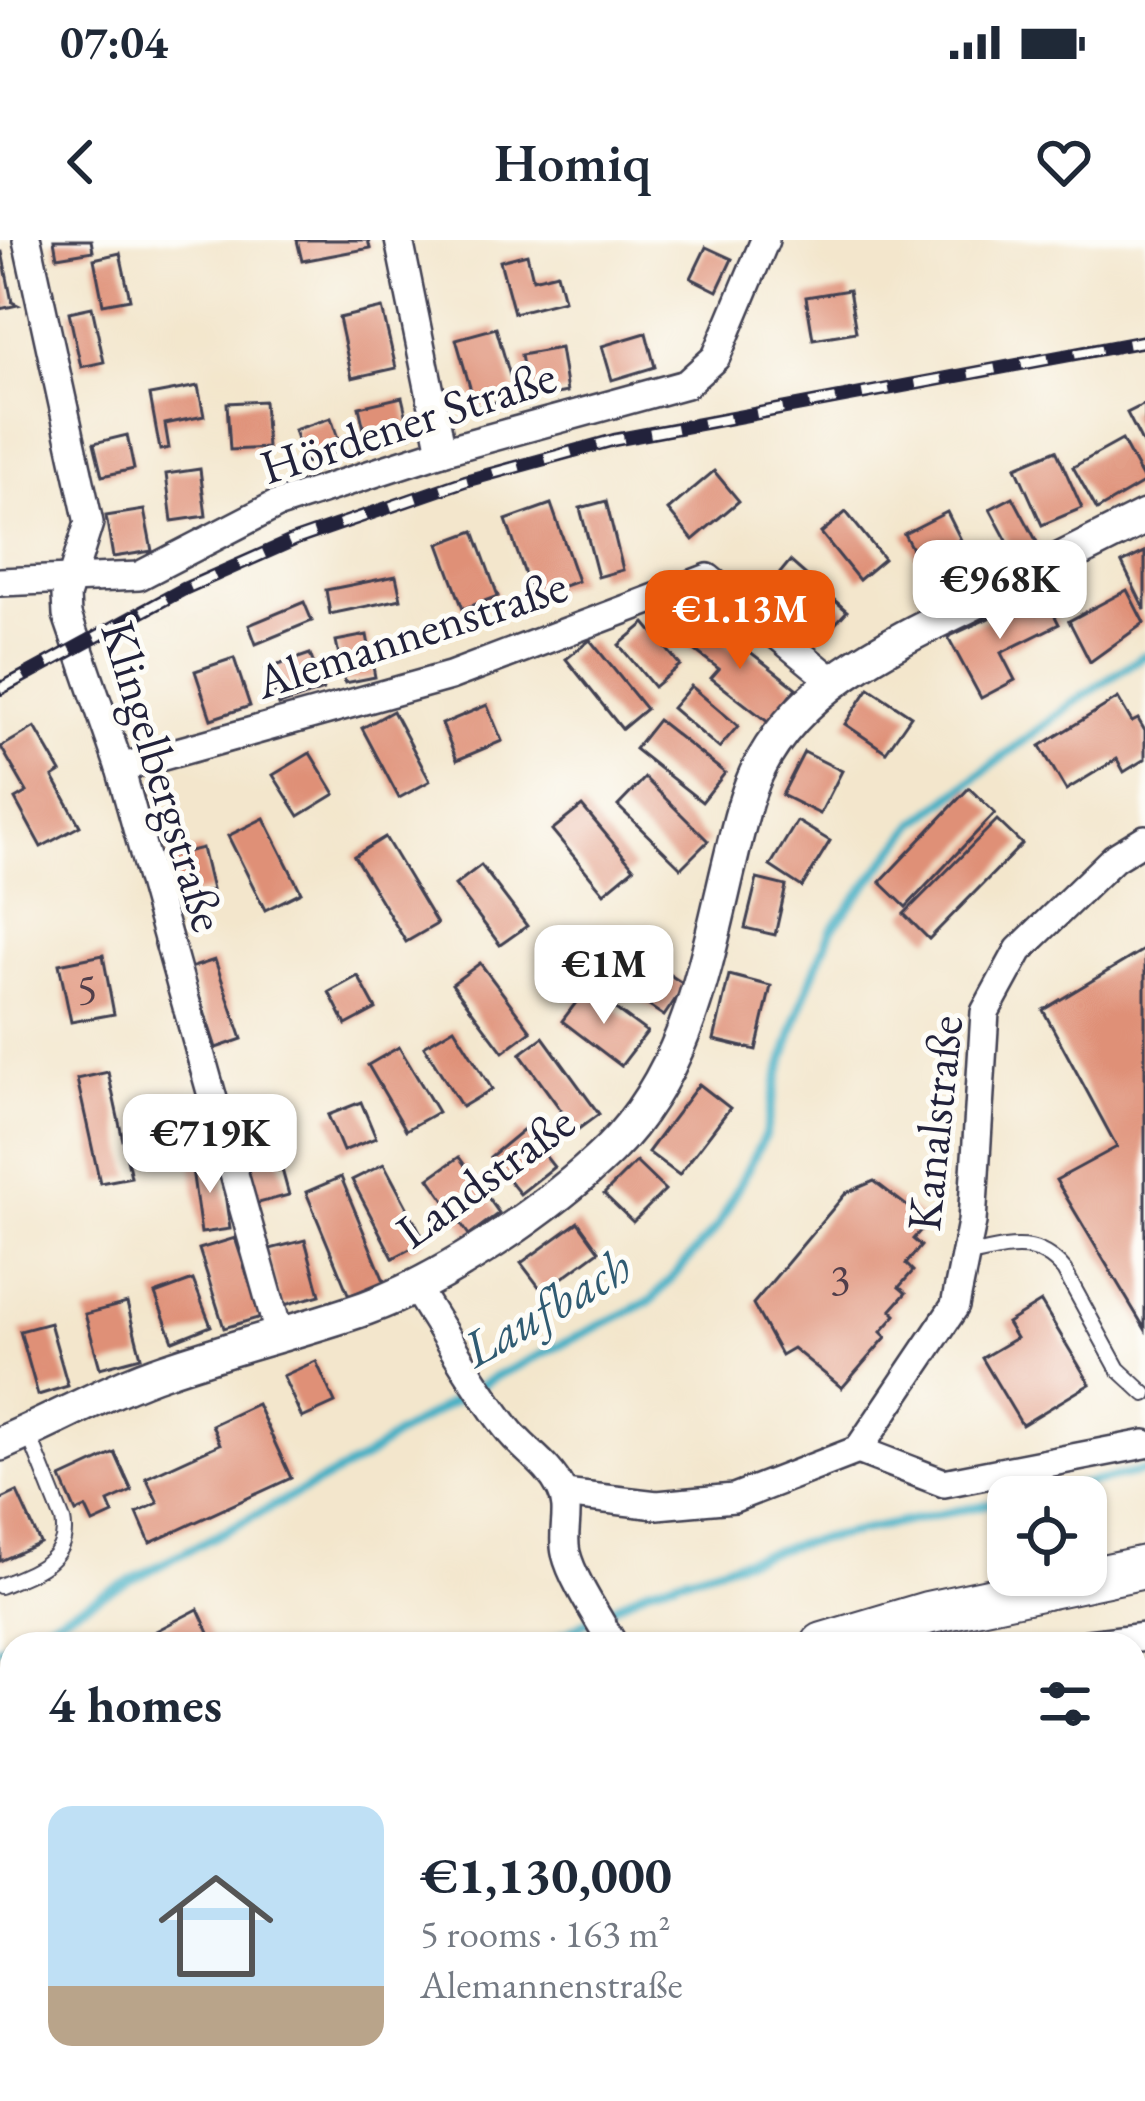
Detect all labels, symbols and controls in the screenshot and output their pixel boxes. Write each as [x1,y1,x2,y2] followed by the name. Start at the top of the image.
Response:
[60,13,168,71] text: 07:04
[494,127,651,197] text: Homiq
[48,129,114,195] icon: back
[1031,129,1097,195] icon: heart
[252,344,564,498] street label: Hördener Straße
[916,540,1084,642] pin: €968K
[940,553,1060,604] text: €968K
[247,554,574,713] street label: Alemannenstraße
[642,570,838,672] pin: €1.13M
[672,583,808,634] text: €1.13M
[87,613,241,939] street label: Klingelbergstraße
[546,925,662,1027] pin: €1M
[561,938,647,989] text: €1M
[77,962,97,1017] house number: 5
[892,1012,976,1234] street label: Kanalstraße
[384,1091,586,1261] street label: Landstraße
[126,1094,294,1196] pin: €719K
[150,1107,270,1158] text: €719K
[448,1232,642,1383] water label: Laufbach
[830,1252,850,1307] house number: 3
[987,1476,1107,1596] map controls
[987,1476,1107,1596] button: locate
[48,1671,222,1737] text: 4 homes
[1032,1671,1098,1737] icon: filters
[420,1842,672,1908] text: €1,130,000
[144,1854,288,1998] icon: home
[420,1908,671,1959] text: 5 rooms · 163 m²
[420,1959,683,2010] text: Alemannenstraße

